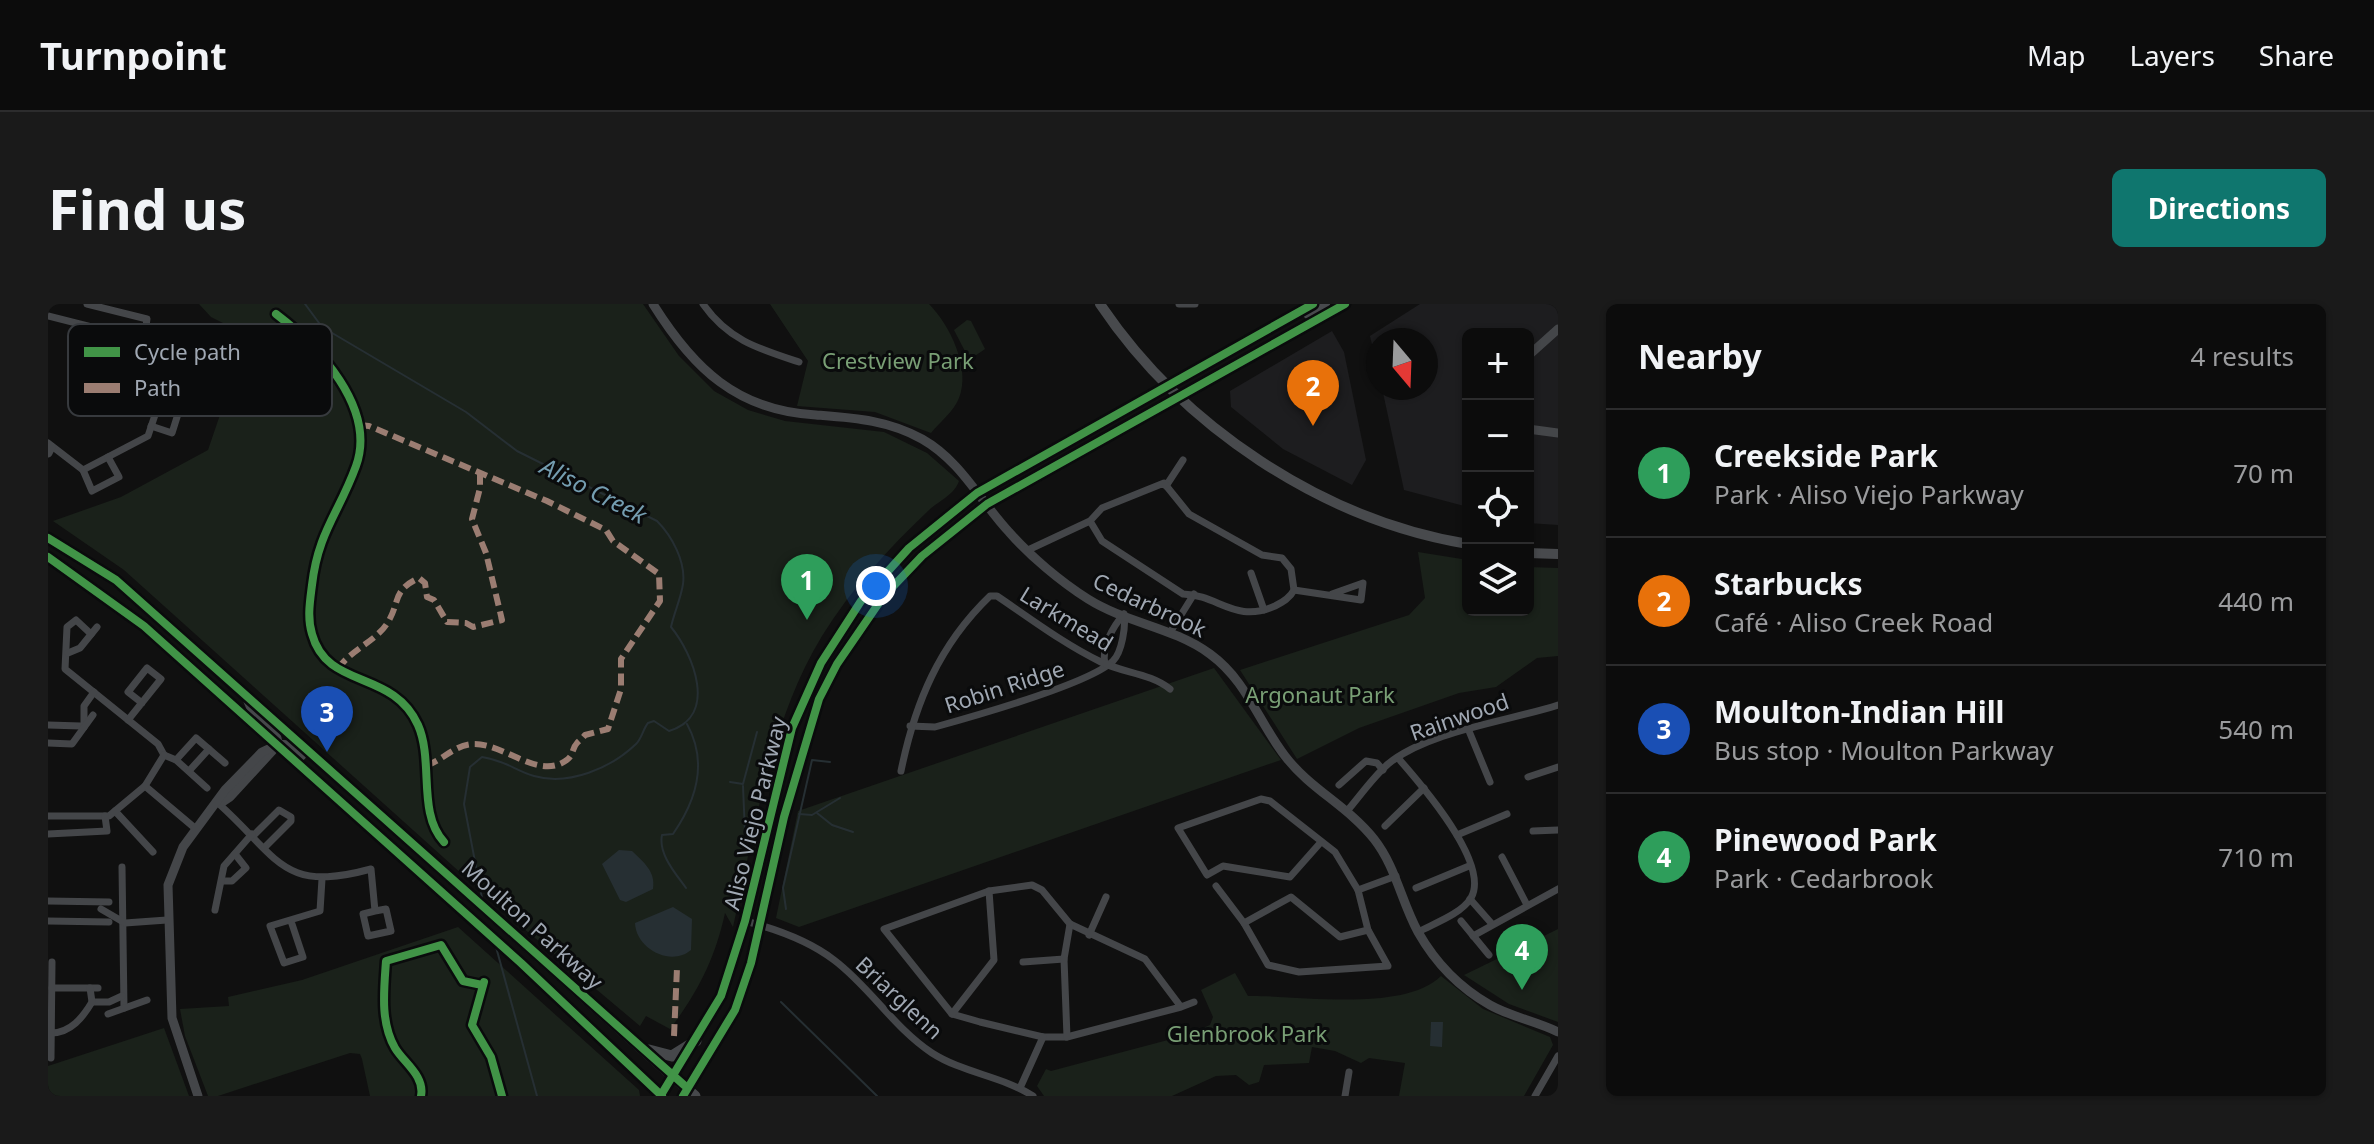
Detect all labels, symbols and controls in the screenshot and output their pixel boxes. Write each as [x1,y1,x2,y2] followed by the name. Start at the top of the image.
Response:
[40,29,227,81] text: Turnpoint
[2027,36,2085,74] text: Map
[2129,36,2215,74] text: Layers
[2259,36,2334,74] text: Share
[2112,169,2326,247] button: Directions
[48,170,246,246] text: Find us
[68,324,332,416] legend
[1366,328,1438,400] north arrow
[1462,328,1534,616] map controls
[1462,328,1534,400] button: +
[1638,333,1762,379] text: Nearby
[134,336,241,366] text: Cycle path
[2190,338,2294,374] text: 4 results
[822,345,974,375] park label: Crestview Park
[1287,360,1339,426] pin: 2
[134,372,181,402] text: Path
[1462,400,1534,472] button: −
[1714,435,1938,476] text: Creekside Park
[534,448,654,531] water label: Aliso Creek
[1657,455,1671,491] text: 1
[2233,455,2294,491] text: 70 m
[1462,472,1534,544] button: locate
[1714,476,2024,512] text: Park · Aliso Viejo Parkway
[1462,544,1534,616] button: layers
[781,554,833,620] pin: 1
[1714,563,1863,604] text: Starbucks
[1088,565,1212,643] street label: Cedarbrook
[856,566,896,606] your location
[1015,578,1119,658] street label: Larkmead
[1657,583,1671,619] text: 2
[2218,583,2294,619] text: 440 m
[1714,604,1993,640] text: Café · Aliso Creek Road
[940,653,1068,719] street label: Robin Ridge
[1245,679,1395,709] park label: Argonaut Park
[1406,685,1512,747] street label: Rainwood
[301,686,353,752] pin: 3
[1714,691,2005,732] text: Moulton-Indian Hill
[1657,711,1671,747] text: 3
[2218,711,2294,747] text: 540 m
[715,712,793,913] street label: Aliso Viejo Parkway
[1714,732,2053,768] text: Bus stop · Moulton Parkway
[1714,819,1937,860] text: Pinewood Park
[1657,839,1671,875] text: 4
[2218,839,2294,875] text: 710 m
[456,852,611,996] street label: Moulton Parkway
[1714,860,1933,896] text: Park · Cedarbrook
[1496,924,1548,990] pin: 4
[850,949,950,1045] street label: Briarglenn
[1167,1018,1327,1048] park label: Glenbrook Park

